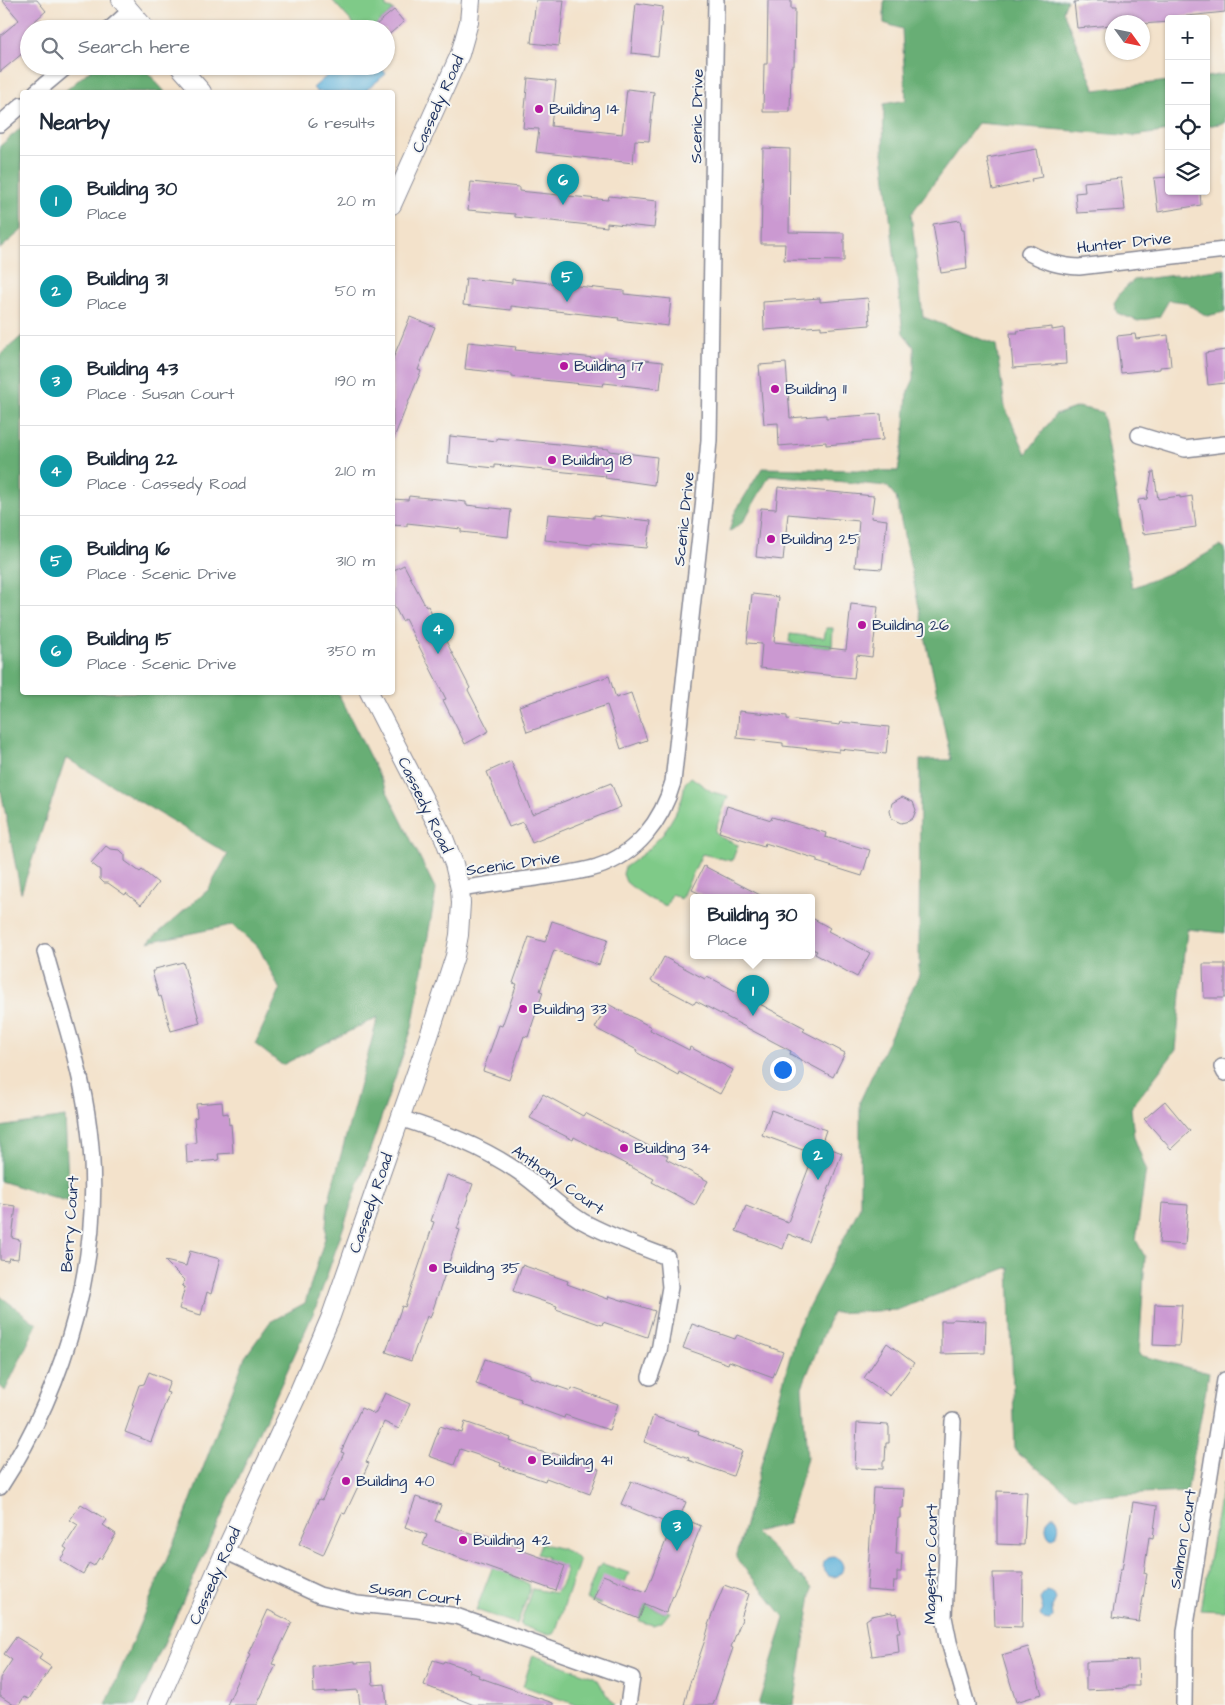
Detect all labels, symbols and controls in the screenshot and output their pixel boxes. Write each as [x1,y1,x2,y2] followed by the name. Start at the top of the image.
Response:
[1105,15,1150,60] north arrow
[1165,15,1210,195] map controls
[1165,15,1210,60] button: +
[20,20,395,75] search box
[38,34,66,62] icon: search
[78,34,190,61] text: Search here
[407,52,470,157] street label: Cassedy Road
[1165,60,1210,105] button: −
[685,68,709,163] street label: Scenic Drive
[549,98,620,121] place label: Building 14
[533,103,545,115] marker: Building 14
[1165,105,1210,150] button: locate
[40,108,110,137] text: Nearby
[308,112,375,134] text: 6 results
[1165,150,1210,195] button: layers
[547,164,579,205] pin: 6
[87,176,177,203] text: Building 30
[55,190,57,212] text: 1
[337,190,375,212] text: 20 m
[87,203,127,225] text: Place
[1076,227,1173,259] street label: Hunter Drive
[551,261,583,302] pin: 5
[87,266,168,293] text: Building 31
[51,280,61,302] text: 2
[335,280,375,302] text: 50 m
[87,293,127,315] text: Place
[574,355,644,378] place label: Building 17
[87,356,178,383] text: Building 43
[558,360,570,372] marker: Building 17
[52,370,60,392] text: 3
[335,370,375,392] text: 190 m
[785,378,847,401] place label: Building 11
[87,383,234,405] text: Place · Susan Court
[769,383,781,395] marker: Building 11
[87,446,177,473] text: Building 22
[562,449,632,472] place label: Building 18
[546,454,558,466] marker: Building 18
[51,460,61,482] text: 4
[335,460,375,482] text: 210 m
[668,470,700,567] street label: Scenic Drive
[87,473,246,495] text: Place · Cassedy Road
[781,528,860,551] place label: Building 25
[765,533,777,545] marker: Building 25
[87,536,170,563] text: Building 16
[50,550,62,572] text: 5
[336,550,375,572] text: 310 m
[87,563,236,585] text: Place · Scenic Drive
[422,613,454,654] pin: 4
[872,614,949,637] place label: Building 26
[856,619,868,631] marker: Building 26
[87,626,171,653] text: Building 15
[51,640,61,662] text: 6
[327,640,375,662] text: 350 m
[87,653,236,675] text: Place · Scenic Drive
[391,753,458,857] street label: Cassedy Road
[465,846,562,881] street label: Scenic Drive
[690,894,815,959] popup
[707,902,798,929] text: Building 30
[707,929,747,951] text: Place
[737,975,769,1016] pin: 1
[533,998,607,1021] place label: Building 33
[517,1003,529,1015] marker: Building 33
[770,1057,796,1083] your location
[634,1137,711,1160] place label: Building 34
[802,1139,834,1180] pin: 2
[507,1140,609,1221] street label: Anthony Court
[618,1142,630,1154] marker: Building 34
[344,1150,399,1256] street label: Cassedy Road
[56,1175,85,1273] street label: Berry Court
[443,1257,521,1280] place label: Building 35
[427,1262,439,1274] marker: Building 35
[542,1449,613,1472] place label: Building 41
[526,1454,538,1466] marker: Building 41
[356,1470,435,1493] place label: Building 40
[340,1475,352,1487] marker: Building 40
[1164,1487,1202,1590] street label: Salmon Court
[919,1503,944,1625] street label: Magestro Court
[661,1510,693,1551] pin: 3
[184,1524,247,1629] street label: Cassedy Road
[473,1529,551,1552] place label: Building 42
[457,1534,469,1546] marker: Building 42
[368,1577,463,1611] street label: Susan Court

